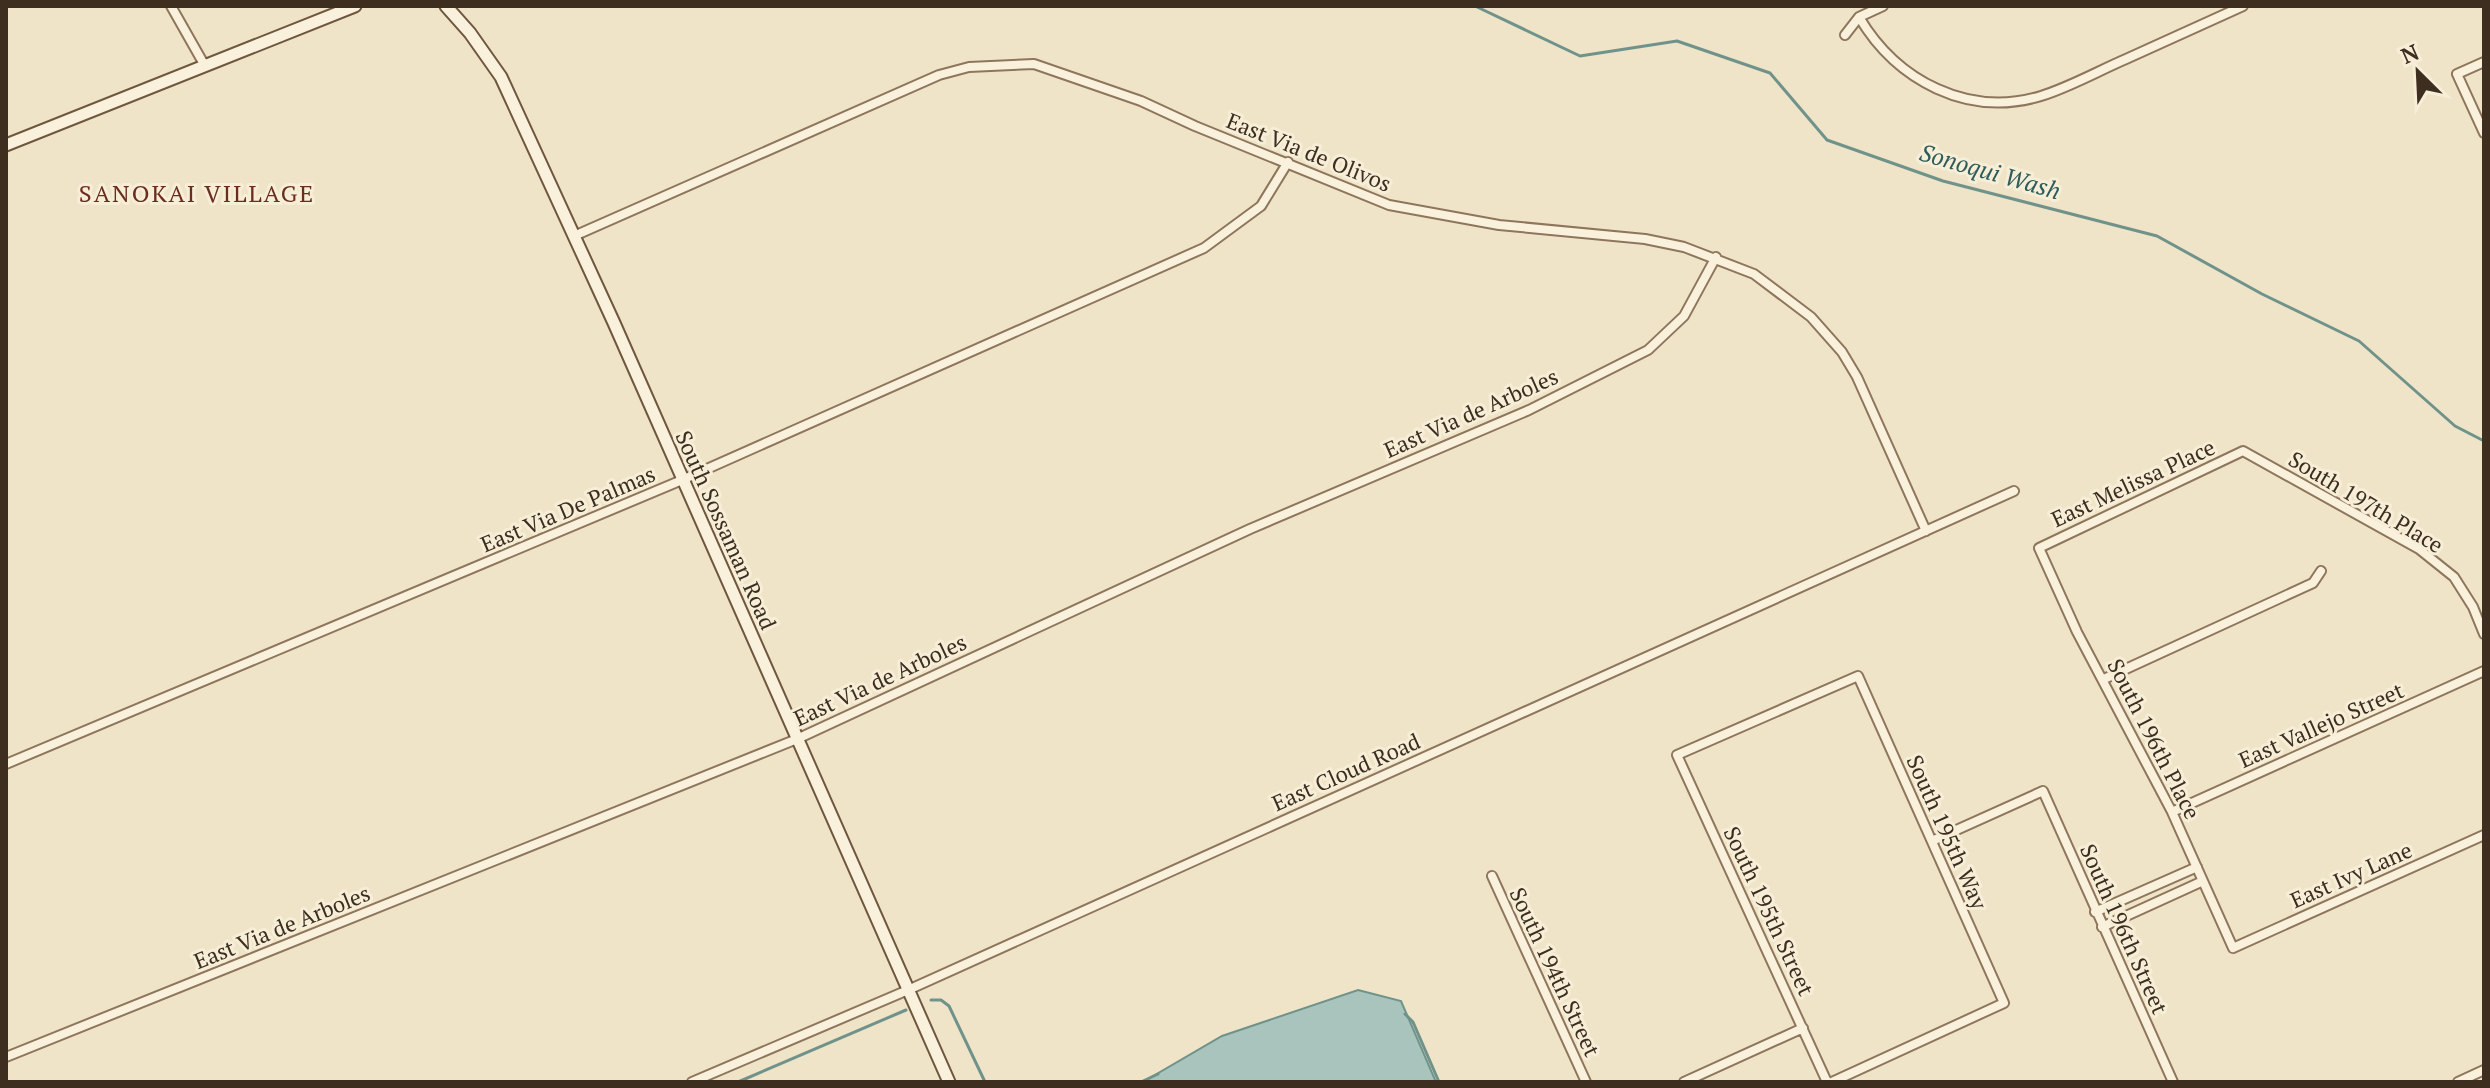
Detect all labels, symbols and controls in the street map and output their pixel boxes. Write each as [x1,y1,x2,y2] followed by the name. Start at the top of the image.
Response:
[2378,32,2458,112] north arrow
[2396,37,2423,70] text: N
[1223,105,1396,198] street label: East Via de Olivos
[1916,136,2065,206] water label: Sonoqui Wash
[79,177,315,209] district label: SANOKAI VILLAGE
[1379,361,1562,464] street label: East Via de Arboles
[670,426,783,634] street label: South Sossaman Road
[2046,432,2219,533] street label: East Melissa Place
[2284,444,2449,559] street label: South 197th Place
[476,459,659,558] street label: East Via De Palmas
[789,627,971,732] street label: East Via de Arboles
[2101,654,2207,824] street label: South 196th Place
[2234,675,2408,774] street label: East Vallejo Street
[1267,726,1424,817] street label: East Cloud Road
[1900,750,1995,914] street label: South 195th Way
[1718,822,1821,1000] street label: South 195th Street
[2285,835,2416,914] street label: East Ivy Lane
[2074,839,2175,1018] street label: South 196th Street
[189,878,374,975] street label: East Via de Arboles
[1504,883,1607,1061] street label: South 194th Street

